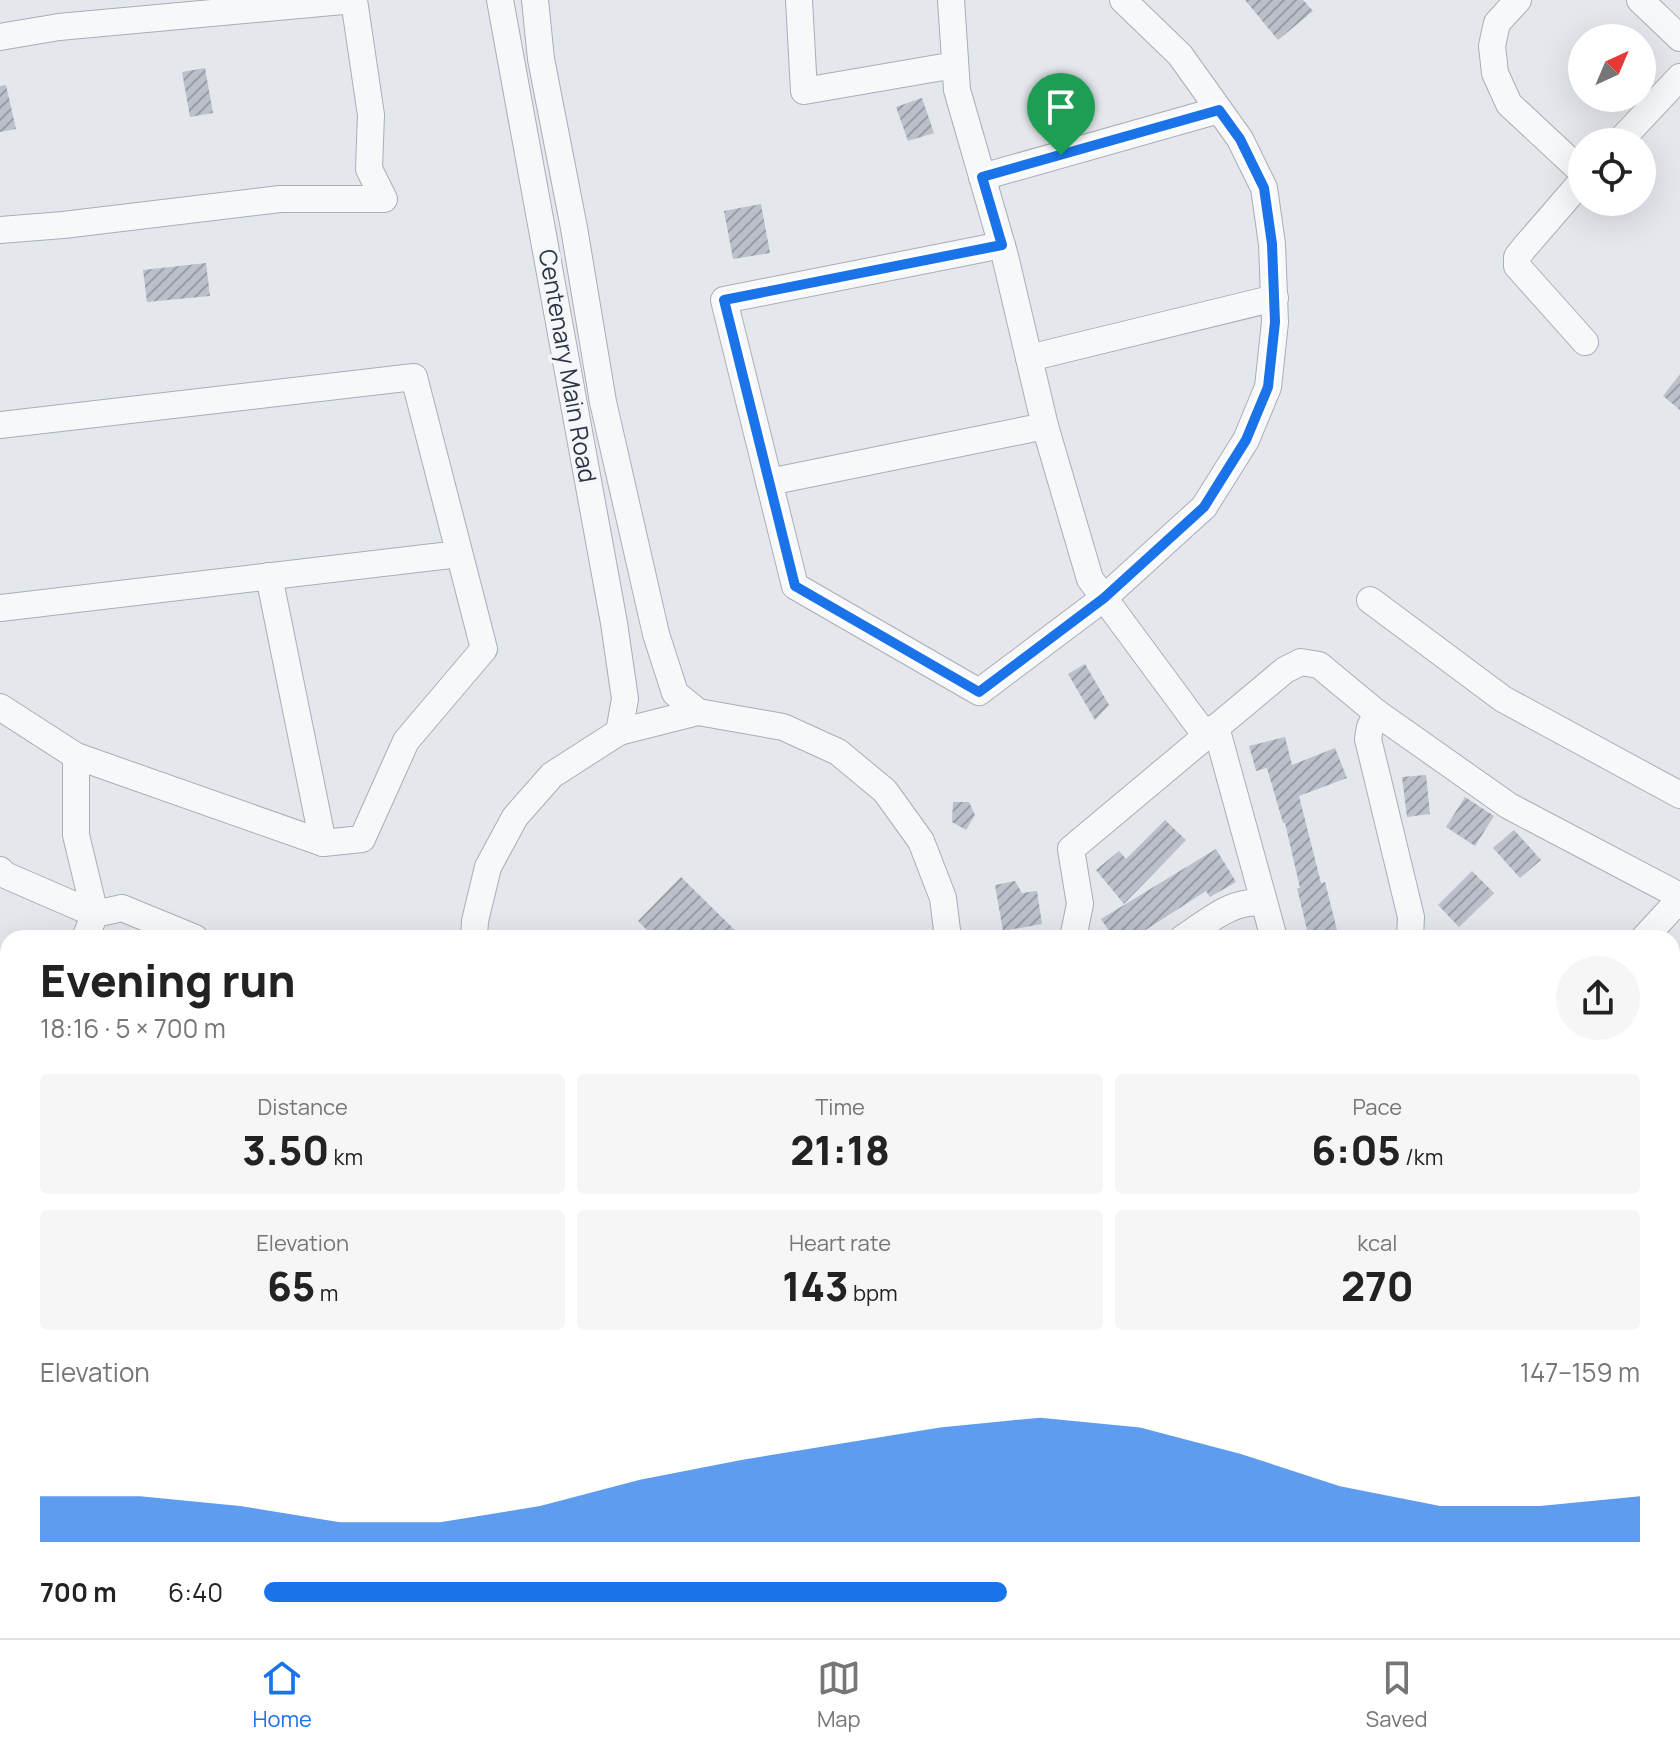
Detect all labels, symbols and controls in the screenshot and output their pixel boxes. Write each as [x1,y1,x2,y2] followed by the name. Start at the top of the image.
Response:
[1568,24,1656,112] north arrow
[1568,24,1656,216] map controls
[1027,73,1095,155] pin
[1039,85,1083,129] icon: arrive
[1568,128,1656,216] button: locate
[532,246,605,485] street label: Centenary Main Road
[40,950,296,1010] text: Evening run
[1556,956,1640,1040] button: share
[40,1010,226,1046] text: 18:16 · 5 × 700 m
[258,1092,348,1122] text: Distance
[815,1092,865,1122] text: Time
[1352,1092,1402,1122] text: Pace
[242,1122,329,1177] text: 3.50
[790,1122,890,1177] text: 21:18
[1311,1122,1401,1177] text: 6:05
[329,1142,363,1172] text: km
[1401,1142,1443,1172] text: /km
[256,1228,349,1258] text: Elevation
[789,1228,891,1258] text: Heart rate
[1357,1228,1397,1258] text: kcal
[267,1258,315,1313] text: 65
[782,1258,849,1313] text: 143
[1341,1258,1414,1313] text: 270
[315,1278,338,1308] text: m
[849,1278,898,1308] text: bpm
[40,1354,150,1390] text: Elevation
[1520,1354,1640,1390] text: 147–159 m
[40,1574,117,1610] text: 700 m
[168,1574,223,1610] text: 6:40
[252,1656,312,1734] tab: Home
[817,1656,861,1734] tab: Map
[1366,1656,1428,1734] tab: Saved

